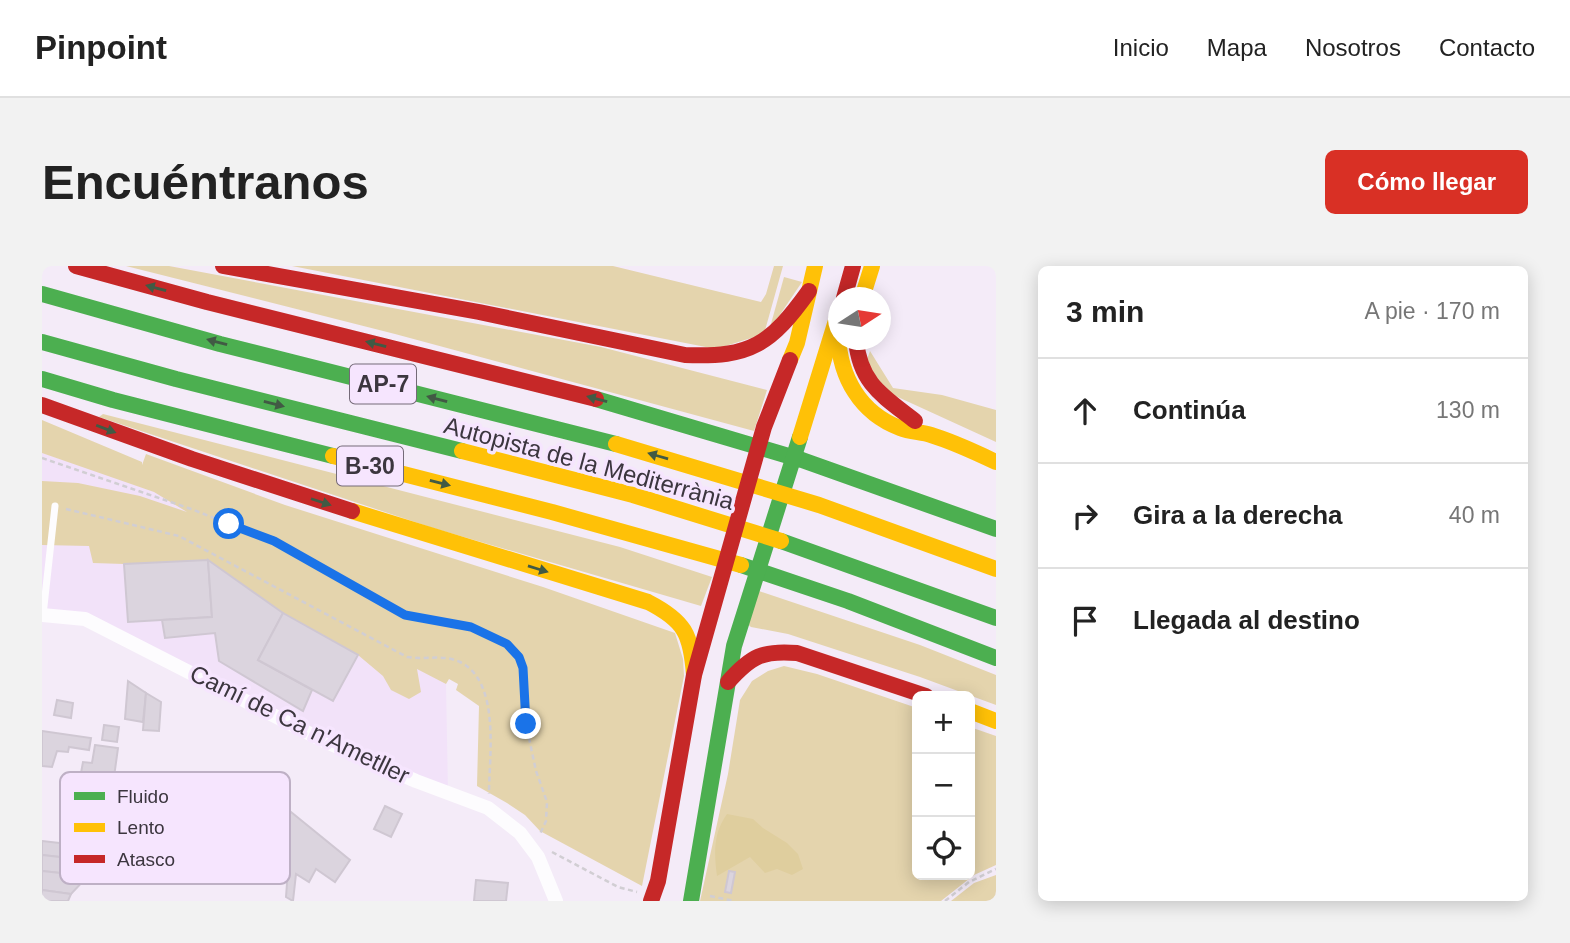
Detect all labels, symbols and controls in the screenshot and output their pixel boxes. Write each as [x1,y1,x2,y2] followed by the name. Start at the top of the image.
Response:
[35,29,167,66] text: Pinpoint
[1113,34,1169,61] text: Inicio
[1207,34,1267,61] text: Mapa
[1305,34,1401,61] text: Nosotros
[1439,34,1535,61] text: Contacto
[1325,150,1528,214] button: Cómo llegar
[42,155,369,209] text: Encuéntranos
[144,282,166,293] one-way arrow
[828,287,891,350] north arrow
[1066,295,1144,328] text: 3 min
[1364,298,1500,324] text: A pie · 170 m
[206,336,228,347] one-way arrow
[365,338,387,349] one-way arrow
[350,365,416,404] road number: AP-7
[1066,392,1104,430] icon: ahead
[426,393,448,404] one-way arrow
[586,394,607,404] one-way arrow
[1133,395,1246,425] text: Continúa
[1436,397,1500,423] text: 130 m
[263,399,285,410] one-way arrow
[441,411,737,515] street label: Autopista de la Mediterrània
[95,423,116,434] one-way arrow
[337,447,403,486] road number: B-30
[647,450,668,460] one-way arrow
[429,478,451,489] one-way arrow
[1066,497,1104,535] icon: right
[311,498,332,508] one-way arrow
[1133,500,1343,530] text: Gira a la derecha
[1449,502,1500,528] text: 40 m
[213,508,244,539] route start
[528,565,549,575] one-way arrow
[1066,602,1104,640] icon: arrive
[1133,605,1360,635] text: Llegada al destino
[186,659,414,789] street label: Camí de Ca n'Ametller
[912,691,975,880] map controls
[912,691,975,754] button: +
[510,708,541,739] route end
[912,754,975,817] button: −
[60,772,290,884] legend
[117,786,169,807] text: Fluido
[117,817,165,838] text: Lento
[912,817,975,880] button: locate
[117,849,175,870] text: Atasco

